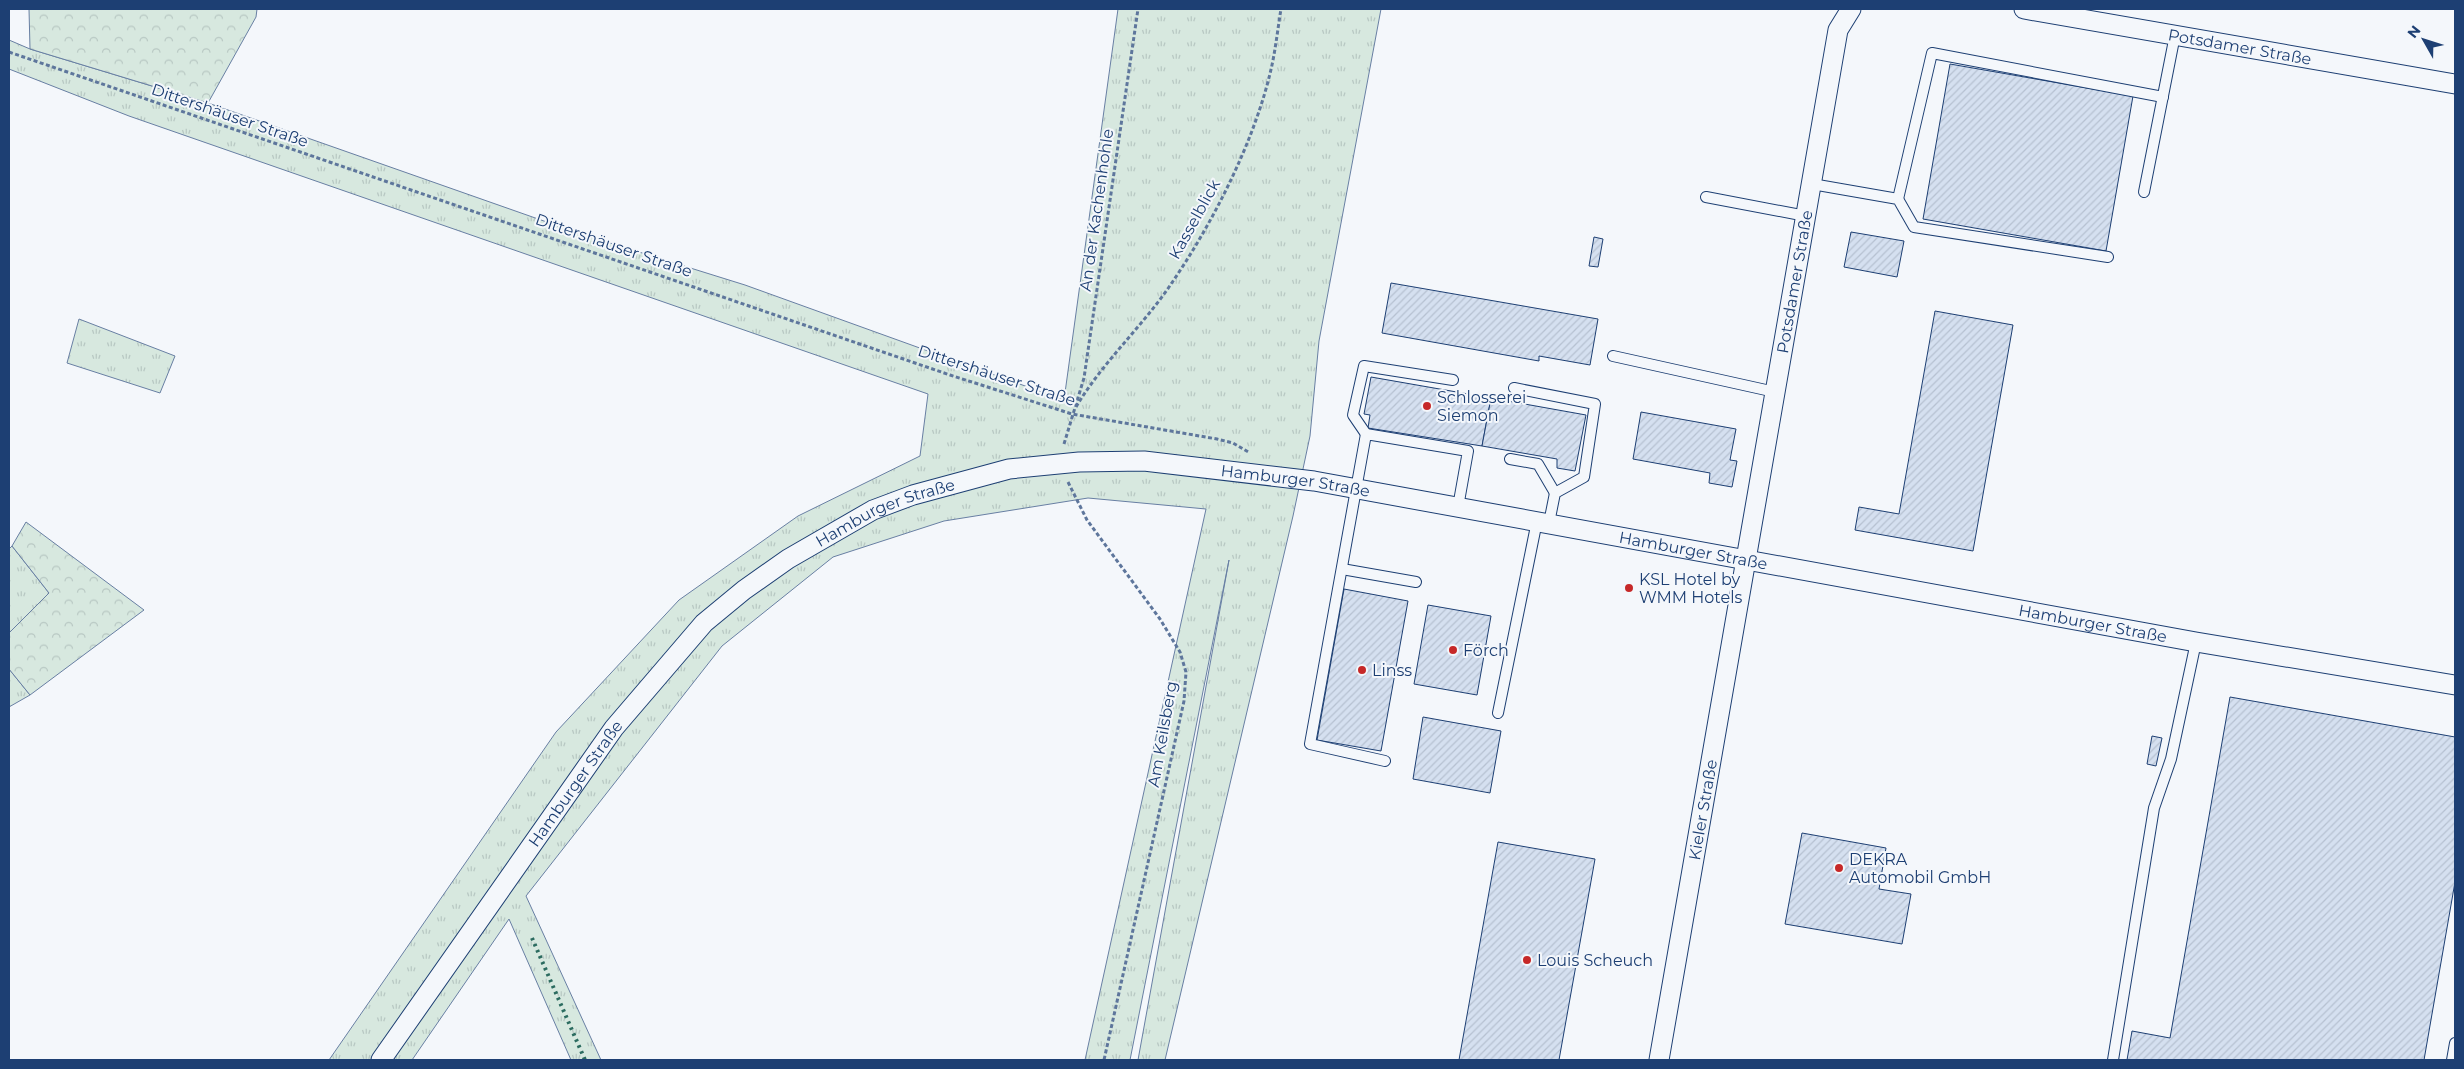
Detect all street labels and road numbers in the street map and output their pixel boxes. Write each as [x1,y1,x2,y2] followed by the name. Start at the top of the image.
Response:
[2167,25,2313,69] street label: Potsdamer Straße
[149,80,311,151] street label: Dittershäuser Straße
[1076,128,1117,293] street label: An der Kachenhohle
[1165,176,1224,262] street label: Kasselblick
[1773,209,1817,355] street label: Potsdamer Straße
[533,210,695,281] street label: Dittershäuser Straße
[916,341,1078,410] street label: Dittershäuser Straße
[1220,461,1372,501] street label: Hamburger Straße
[812,475,957,551] street label: Hamburger Straße
[1618,528,1769,574] street label: Hamburger Straße
[2017,601,2168,647] street label: Hamburger Straße
[1144,680,1181,789] street label: Am Keilsberg
[525,716,627,851] street label: Hamburger Straße
[1685,758,1721,862] street label: Kieler Straße

